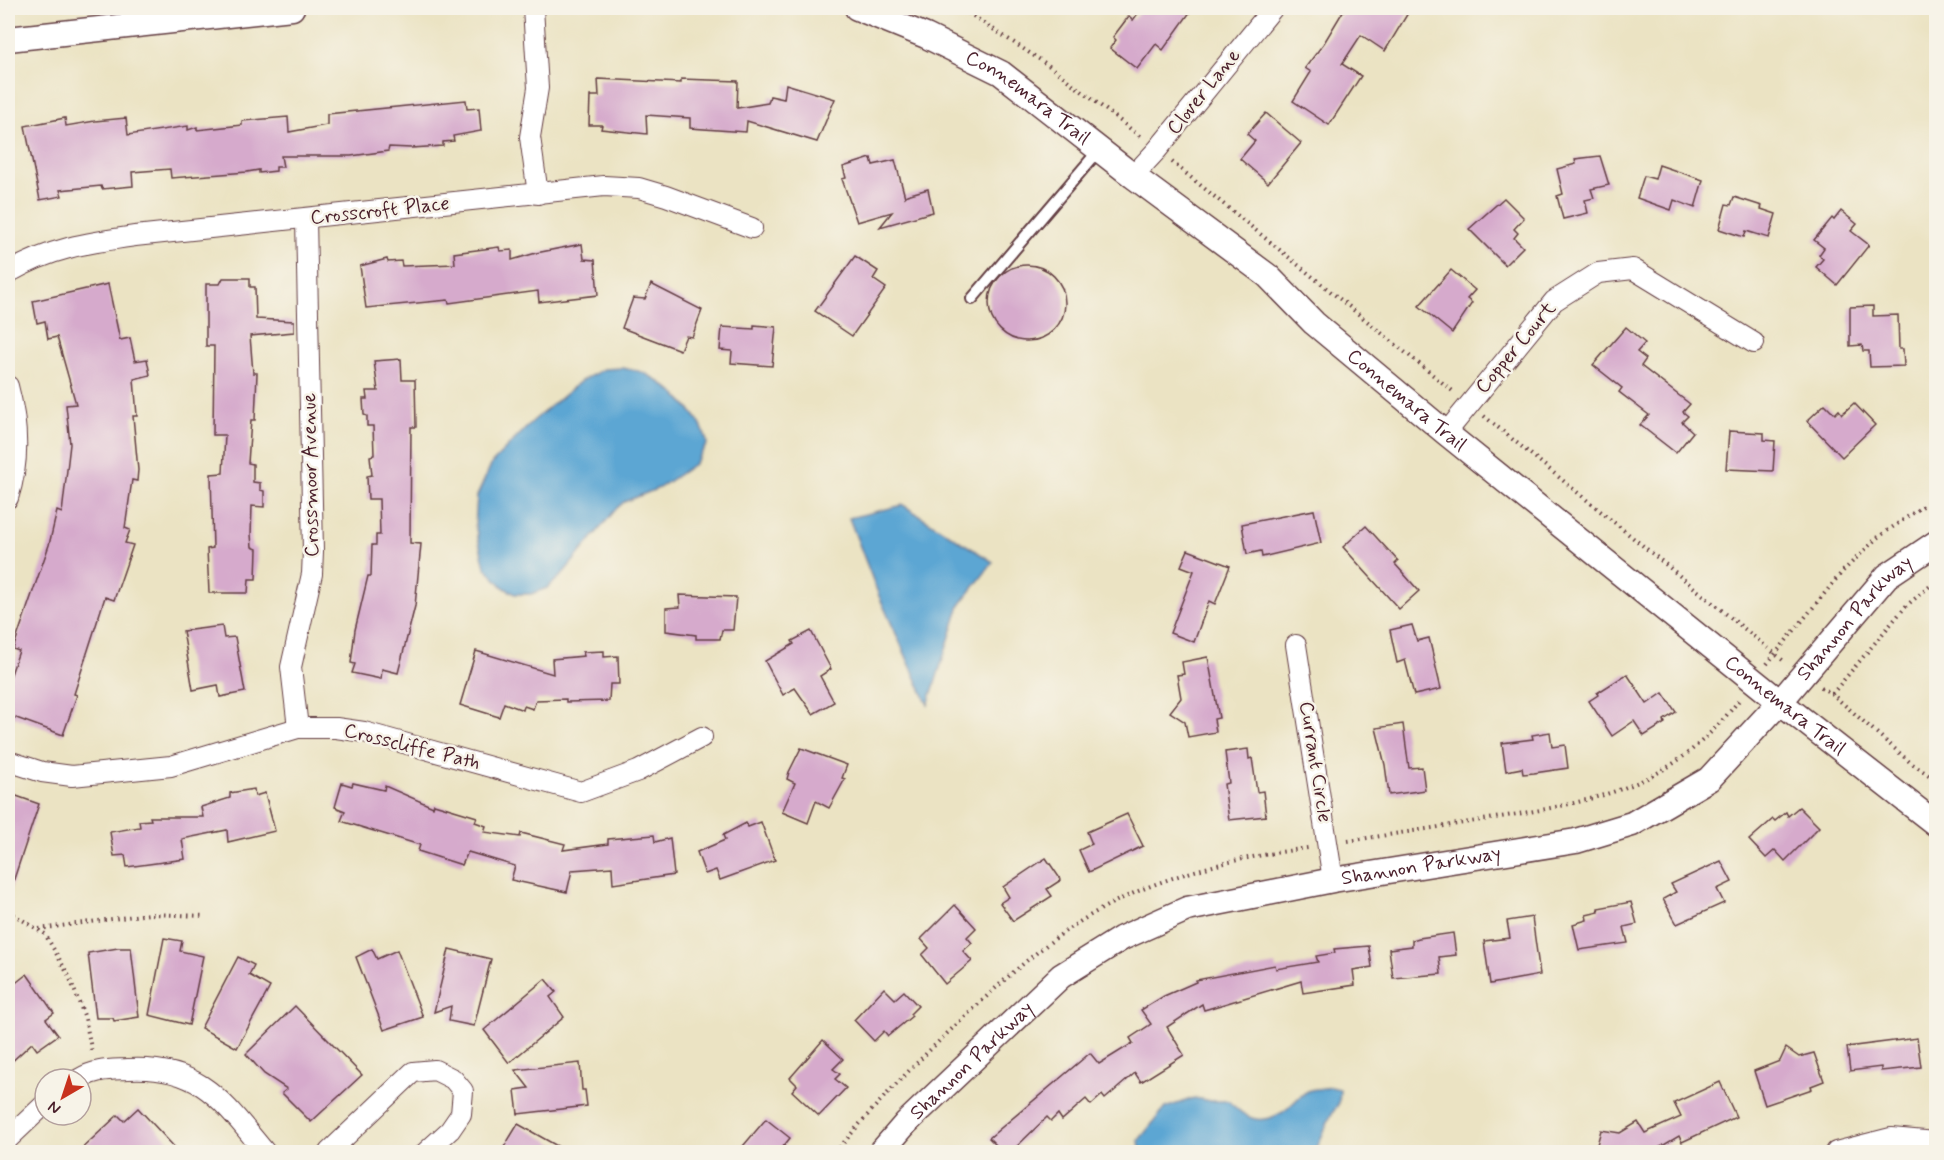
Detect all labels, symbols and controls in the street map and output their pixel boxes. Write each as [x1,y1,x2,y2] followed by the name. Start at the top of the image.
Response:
[1161,43,1247,141] street label: Clover Lane
[961,44,1096,151] street label: Connemara Trail
[309,190,451,232] street label: Crosscroft Place
[1470,296,1563,400] street label: Copper Court
[1341,343,1472,458] street label: Connemara Trail
[296,393,326,557] street label: Crossmoor Avenue
[1790,549,1918,686] street label: Shannon Parkway
[1719,649,1851,762] street label: Connemara Trail
[1292,700,1338,824] street label: Currant Circle
[341,717,483,777] street label: Crosscliffe Path
[1339,840,1503,892] street label: Shannon Parkway
[904,995,1040,1126] street label: Shannon Parkway
[33,1067,93,1127] north arrow
[44,1096,65,1119] text: N

